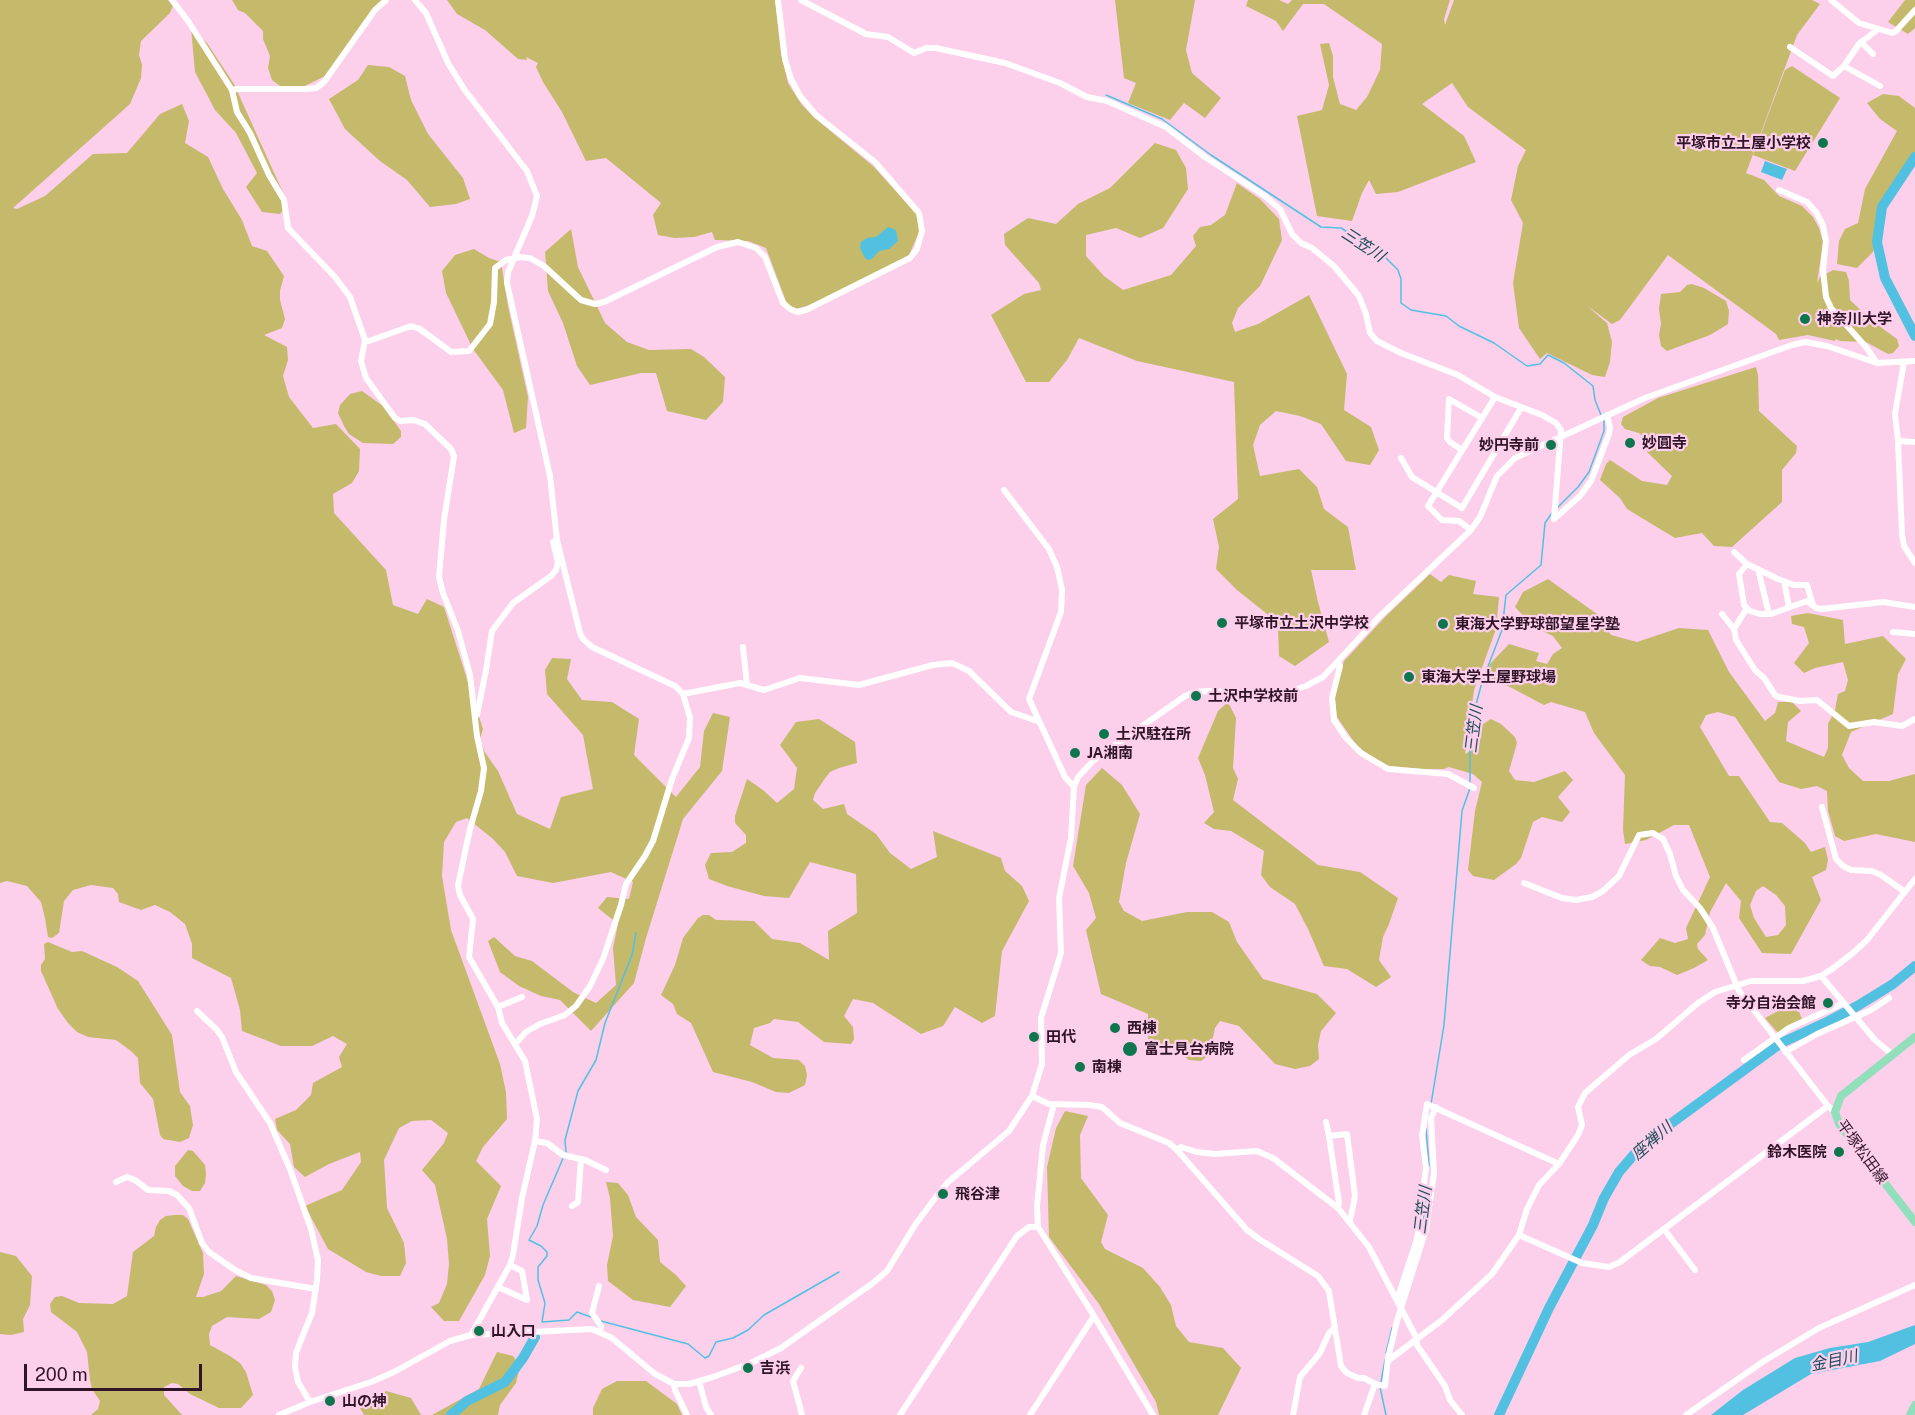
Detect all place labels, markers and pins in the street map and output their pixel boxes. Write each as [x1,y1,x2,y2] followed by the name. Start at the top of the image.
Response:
[1676,134,1811,152] place label: 平塚市立土屋小学校
[1816,136,1830,150] marker: 平塚市立土屋小学校
[1817,310,1892,328] place label: 神奈川大学
[1798,312,1812,326] marker: 神奈川大学
[1642,434,1687,452] place label: 妙圓寺
[1479,436,1539,454] place label: 妙円寺前
[1623,436,1637,450] marker: 妙圓寺
[1544,438,1558,452] marker: 妙円寺前
[1234,614,1369,632] place label: 平塚市立土沢中学校
[1455,615,1620,633] place label: 東海大学野球部望星学塾
[1215,616,1229,630] marker: 平塚市立土沢中学校
[1436,617,1450,631] marker: 東海大学野球部望星学塾
[1421,668,1556,686] place label: 東海大学土屋野球場
[1402,670,1416,684] marker: 東海大学土屋野球場
[1208,687,1298,705] place label: 土沢中学校前
[1189,689,1203,703] marker: 土沢中学校前
[1116,725,1191,743] place label: 土沢駐在所
[1097,727,1111,741] marker: 土沢駐在所
[1087,744,1133,762] place label: JA湘南
[1068,746,1082,760] marker: JA湘南
[1726,994,1816,1012] place label: 寺分自治会館
[1821,996,1835,1010] marker: 寺分自治会館
[1127,1019,1157,1037] place label: 西棟
[1108,1021,1122,1035] marker: 西棟
[1046,1028,1076,1046] place label: 田代
[1027,1030,1041,1044] marker: 田代
[1121,1040,1139,1058] marker: 富士見台病院
[1144,1040,1234,1058] place label: 富士見台病院
[1092,1058,1122,1076] place label: 南棟
[1073,1060,1087,1074] marker: 南棟
[1767,1143,1827,1161] place label: 鈴木医院
[1832,1145,1846,1159] marker: 鈴木医院
[955,1185,1000,1203] place label: 飛谷津
[936,1187,950,1201] marker: 飛谷津
[491,1322,536,1340] place label: 山入口
[472,1324,486,1338] marker: 山入口
[760,1359,790,1377] place label: 吉浜
[741,1361,755,1375] marker: 吉浜
[342,1392,387,1410] place label: 山の神
[323,1394,337,1408] marker: 山の神

